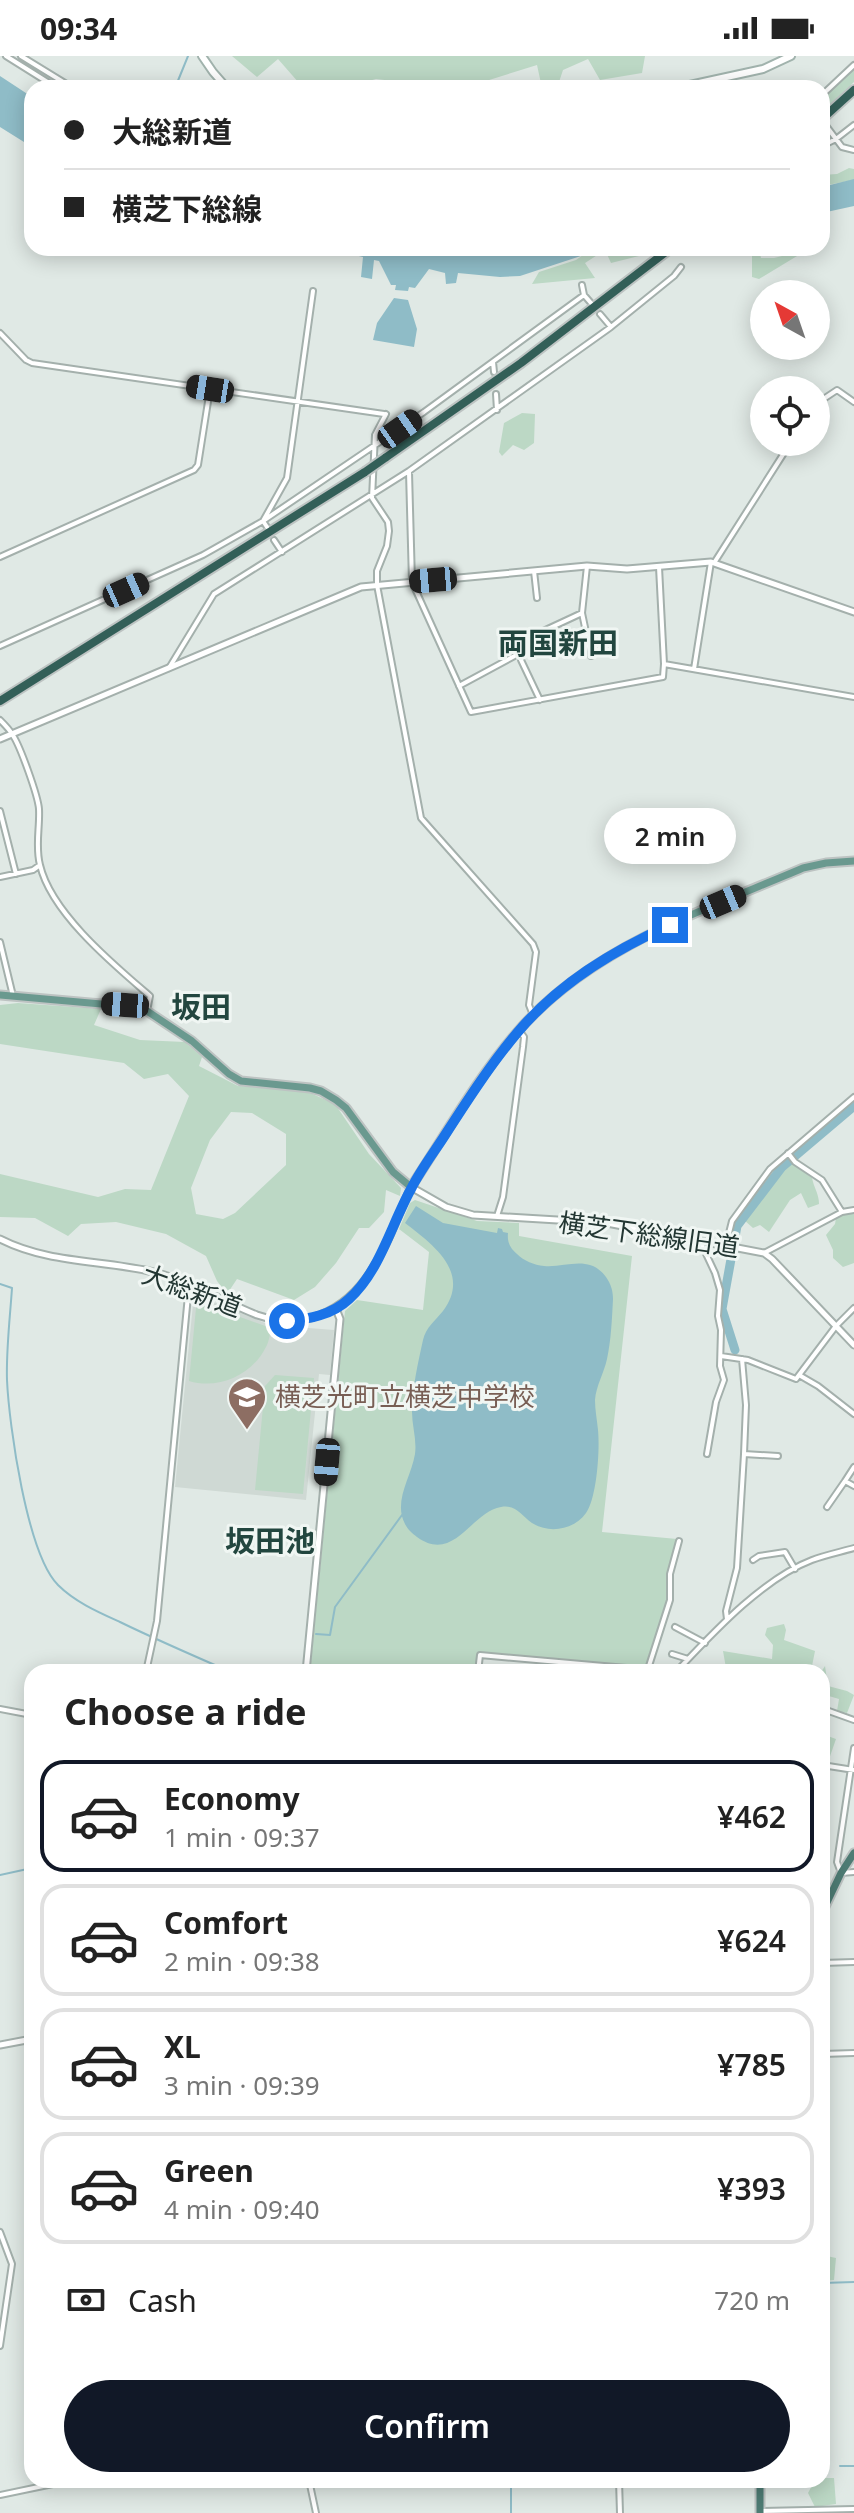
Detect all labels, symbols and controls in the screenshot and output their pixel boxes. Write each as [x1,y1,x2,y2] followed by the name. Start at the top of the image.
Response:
[40,8,117,49] text: 09:34
[112,111,232,152] text: 大総新道
[112,188,262,229] text: 横芝下総線
[750,280,830,360] north arrow
[750,280,830,456] map controls
[184,373,236,405] car
[750,376,830,456] button: locate
[373,405,427,453] car
[408,566,458,594] car
[99,569,153,611] car
[498,622,618,663] district label: 両国新田
[604,809,736,865] callout: 2 min
[635,818,705,854] text: 2 min
[696,882,750,922] car
[652,907,688,943] route end
[171,986,231,1027] district label: 坂田
[100,991,150,1019] car
[557,1204,742,1265] street label: 横芝下総線旧道
[137,1255,247,1325] street label: 大総新道
[269,1303,305,1339] route start
[226,1376,268,1431] school or university icon: 横芝光町立横芝中学校
[275,1378,535,1414] place label: 横芝光町立横芝中学校
[313,1437,341,1487] car
[225,1520,315,1561] district label: 坂田池
[64,1687,306,1736] text: Choose a ride
[164,1778,300,1819] text: Economy
[68,1780,140,1852] icon: car
[717,1796,786,1837] text: ¥462
[164,1819,320,1855] text: 1 min · 09:37
[164,1902,288,1943] text: Comfort
[68,1904,140,1976] icon: car
[717,1920,786,1961] text: ¥624
[164,1943,320,1979] text: 2 min · 09:38
[164,2026,201,2067] text: XL
[68,2028,140,2100] icon: car
[717,2044,786,2085] text: ¥785
[164,2067,320,2103] text: 3 min · 09:39
[164,2150,254,2191] text: Green
[68,2152,140,2224] icon: car
[717,2168,786,2209] text: ¥393
[164,2191,320,2227] text: 4 min · 09:40
[64,2278,108,2322] icon: cash
[128,2280,197,2321] text: Cash
[714,2282,790,2318] text: 720 m
[64,2380,790,2472] button: Confirm

